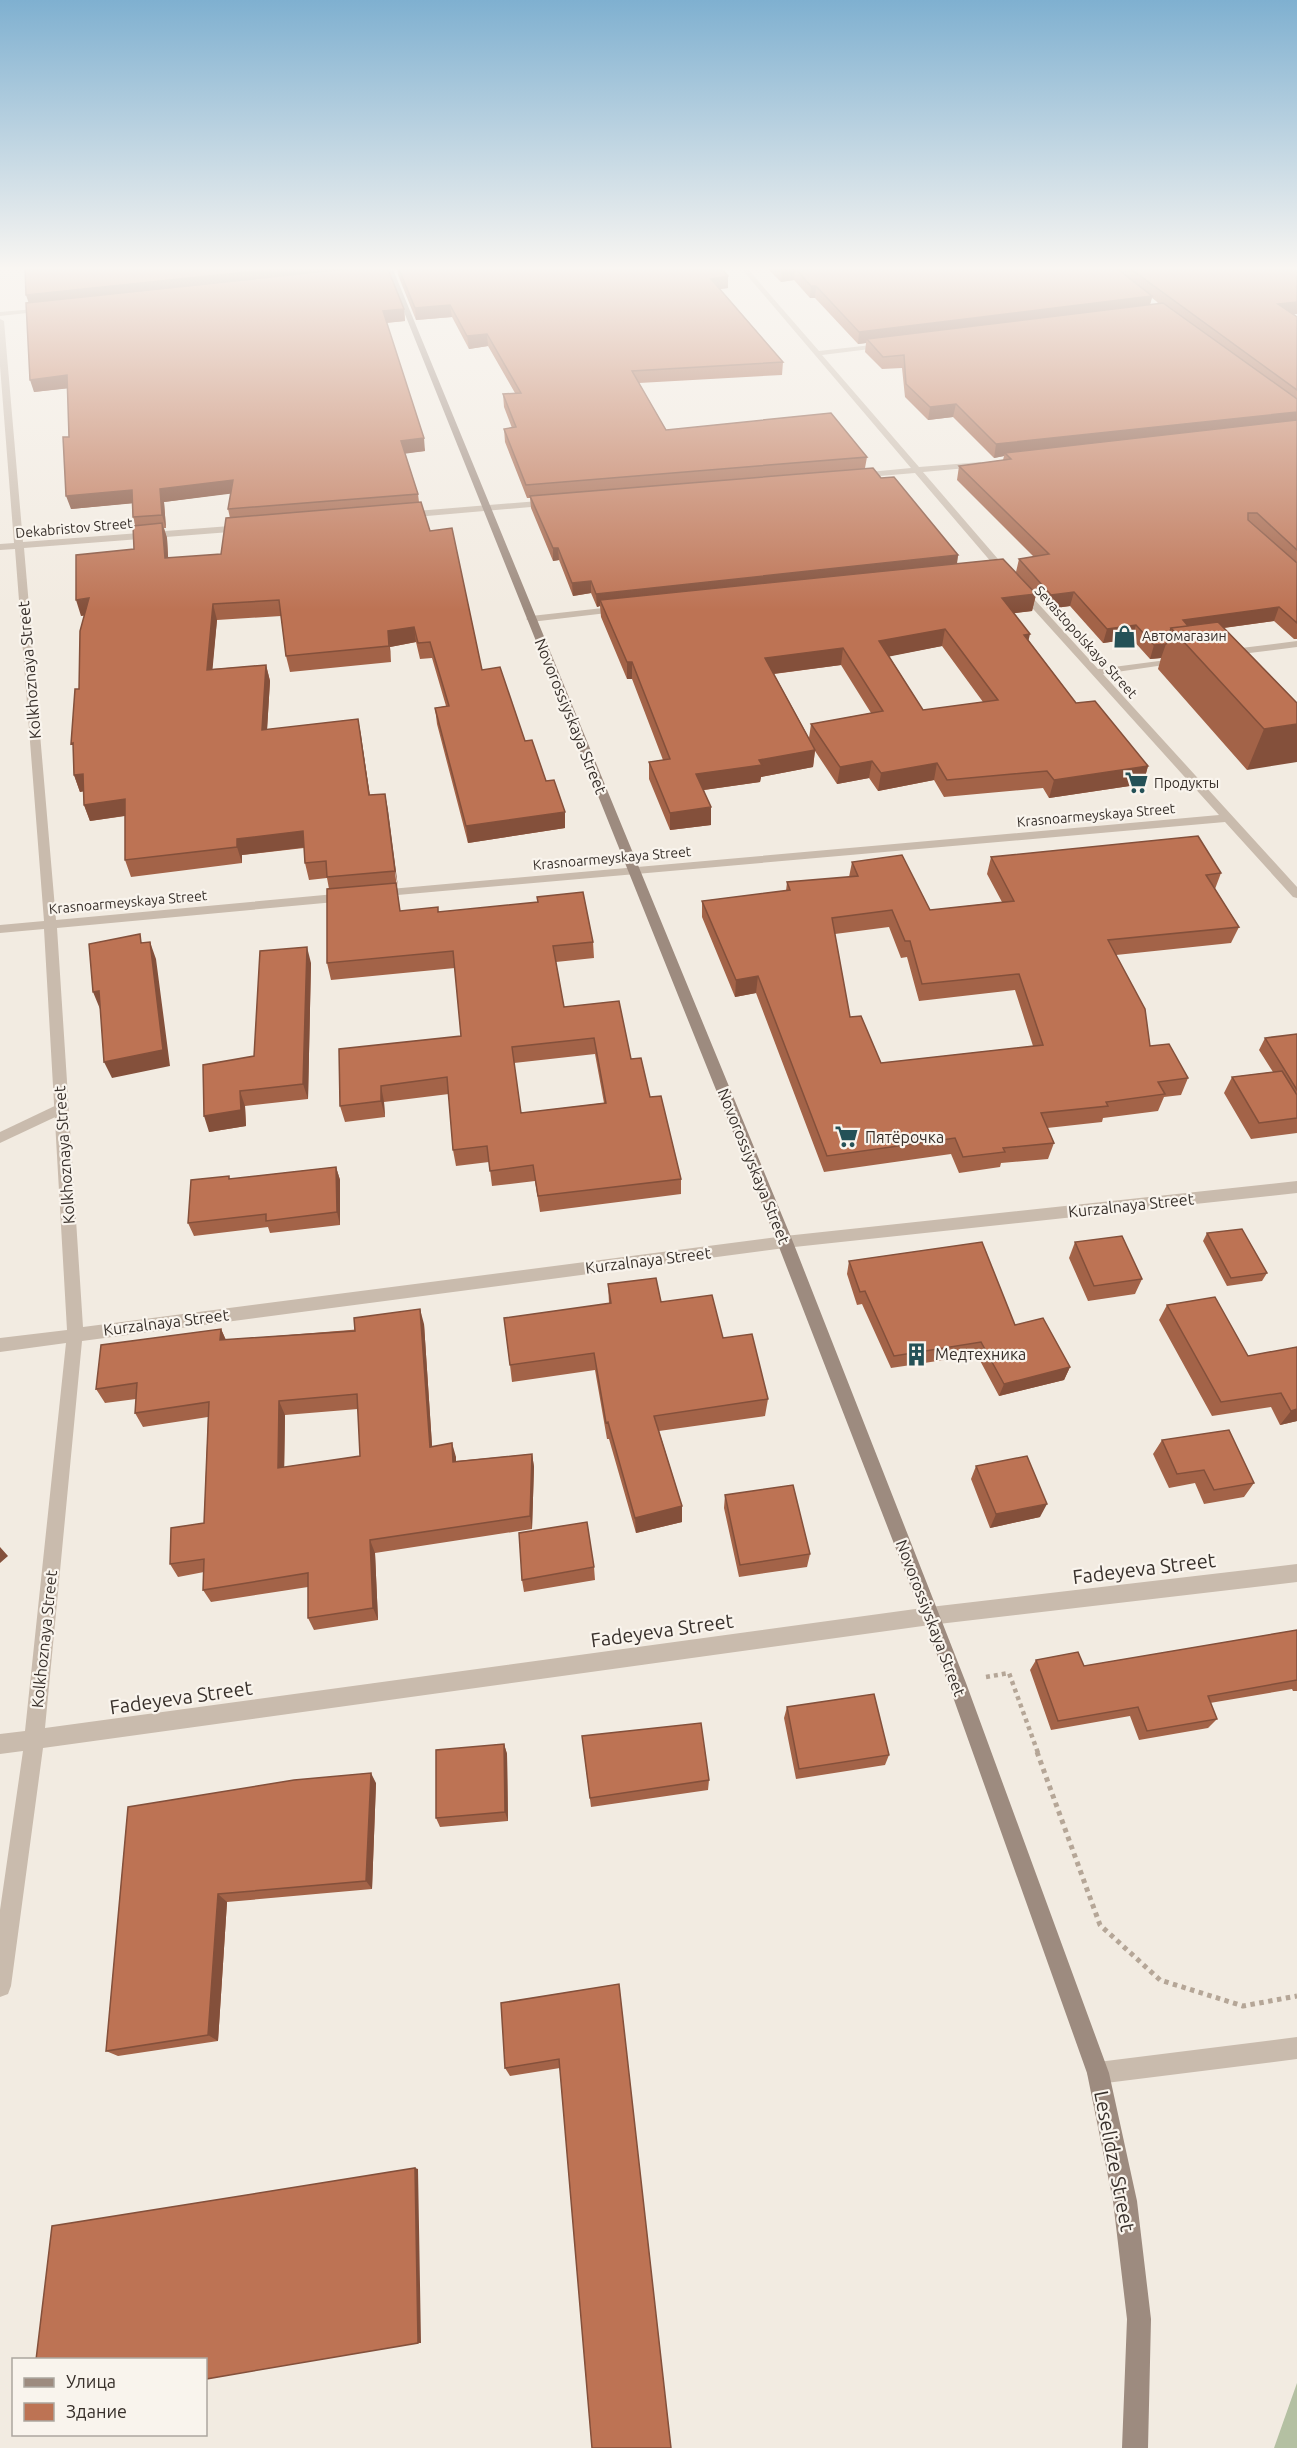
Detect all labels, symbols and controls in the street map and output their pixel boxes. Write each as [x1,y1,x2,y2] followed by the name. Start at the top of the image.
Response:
[15,515,134,541] street label: Dekabristov Street
[1031,583,1141,702] street label: Sevastopolskaya Street
[14,600,44,740] street label: Kolkhoznaya Street
[1111,623,1137,649] shop icon: Автомагазин
[1142,628,1227,644] place label: Автомагазин
[532,636,611,797] street label: Novorossiyskaya Street
[1123,770,1149,796] supermarket icon: Продукты
[1154,775,1219,791] place label: Продукты
[1016,800,1176,830] street label: Krasnoarmeyskaya Street
[532,843,692,873] street label: Krasnoarmeyskaya Street
[48,887,208,917] street label: Krasnoarmeyskaya Street
[50,1085,78,1225] street label: Kolkhoznaya Street
[715,1086,794,1247] street label: Novorossiyskaya Street
[834,1124,860,1150] supermarket icon: Пятёрочка
[865,1128,944,1146] place label: Пятёрочка
[1067,1189,1195,1221] street label: Kurzalnaya Street
[584,1243,712,1277] street label: Kurzalnaya Street
[102,1305,230,1339] street label: Kurzalnaya Street
[904,1341,930,1367] building icon: Медтехника
[935,1345,1026,1363] place label: Медтехника
[893,1537,969,1699] street label: Novorossiyskaya Street
[1071,1548,1217,1588] street label: Fadeyeva Street
[28,1568,60,1709] street label: Kolkhoznaya Street
[589,1609,735,1651] street label: Fadeyeva Street
[108,1676,254,1718] street label: Fadeyeva Street
[1090,2089,1140,2234] street label: Leselidze Street
[12,2358,207,2436] legend
[66,2371,116,2391] text: Улица
[66,2401,127,2421] text: Здание

